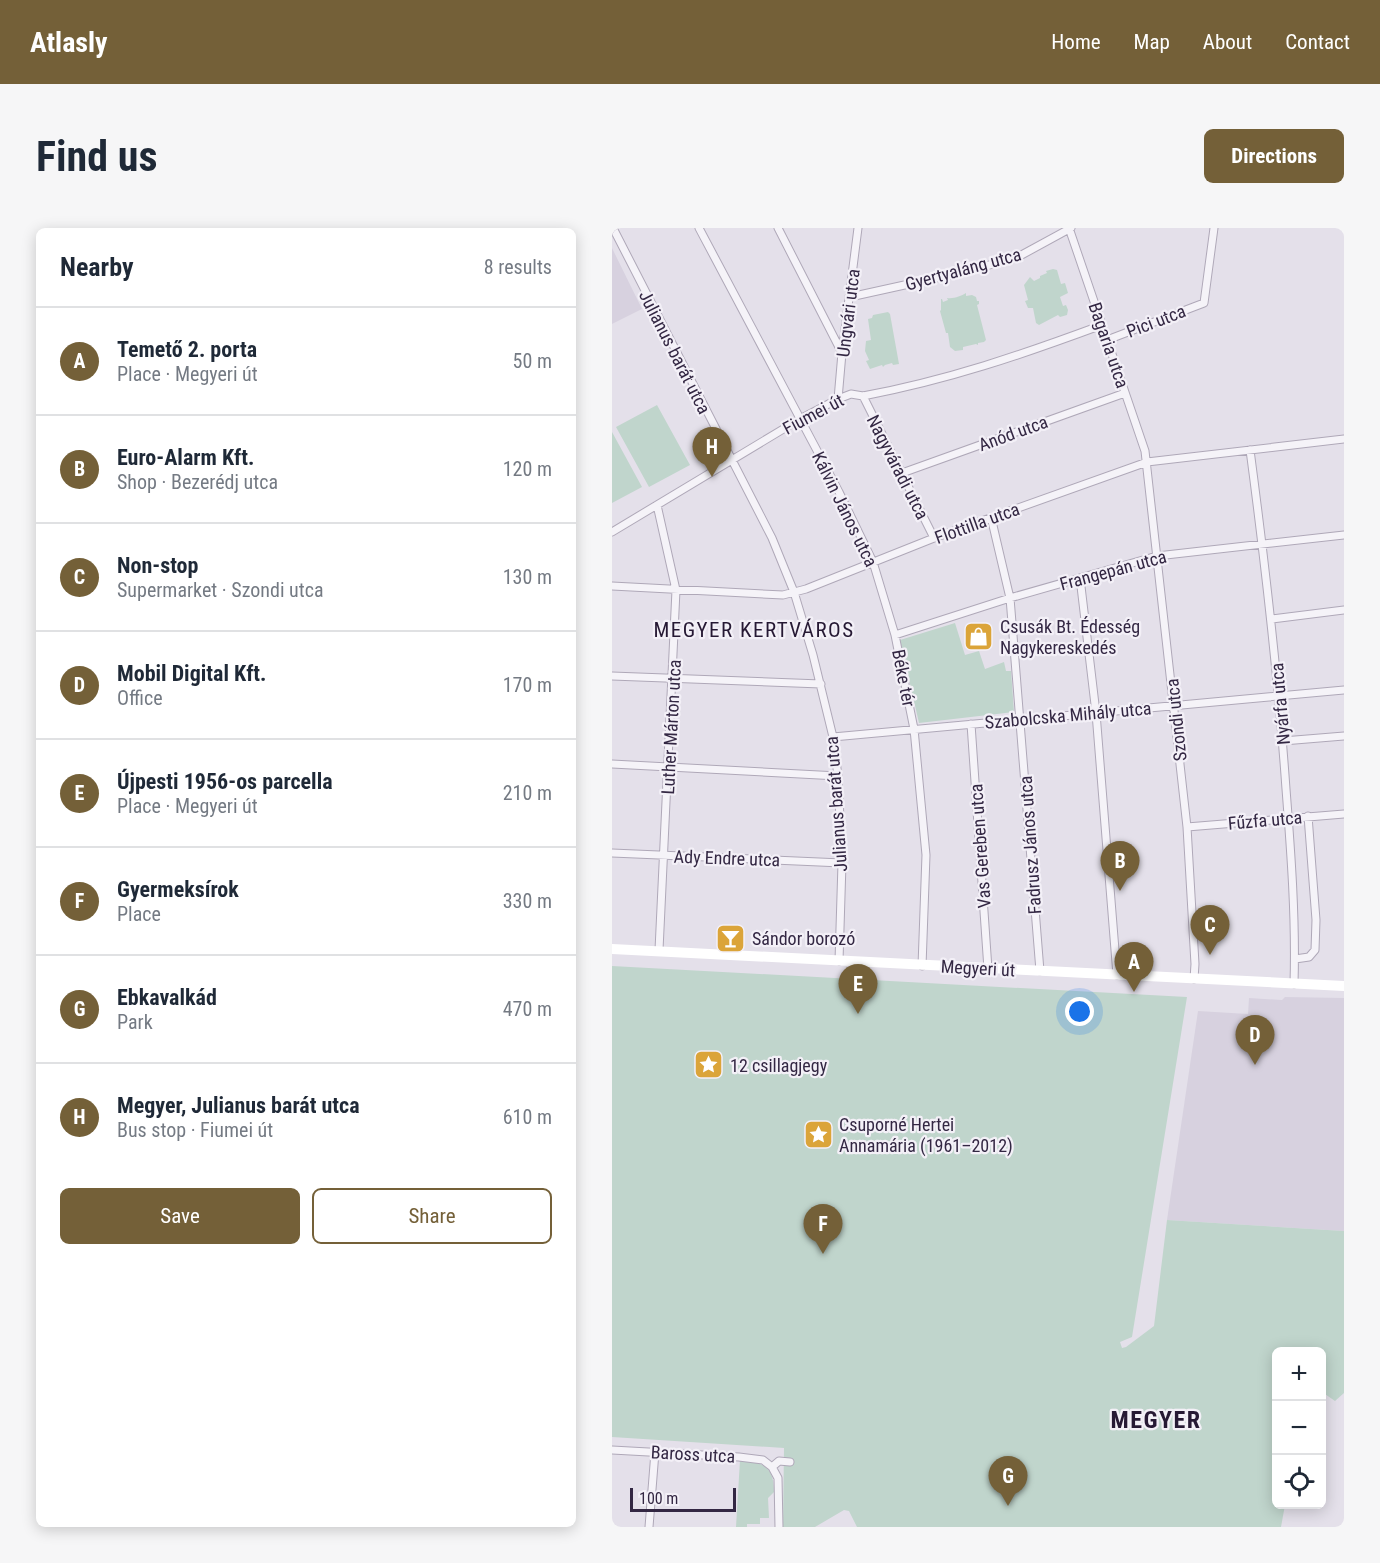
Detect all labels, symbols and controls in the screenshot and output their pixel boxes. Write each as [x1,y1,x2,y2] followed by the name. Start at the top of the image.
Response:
[30,26,108,59] text: Atlasly
[1051,30,1101,54] text: Home
[1134,30,1170,54] text: Map
[1203,30,1252,54] text: About
[1285,30,1350,54] text: Contact
[1204,129,1344,183] button: Directions
[36,132,157,181] text: Find us
[903,243,1023,295] street label: Gyertyaláng utca
[60,252,134,282] text: Nearby
[484,255,552,279] text: 8 results
[832,268,864,358] street label: Ungvári utca
[635,287,715,417] street label: Julianus barát utca
[1085,299,1133,391] street label: Bagaria utca
[1123,300,1189,342] street label: Pici utca
[117,337,257,362] text: Temető 2. porta
[74,349,85,373] text: A
[513,349,552,373] text: 50 m
[117,362,258,386] text: Place · Megyeri út
[779,389,847,439] street label: Fiumei út
[863,411,933,523] street label: Nagyváradi utca
[975,411,1051,455] street label: Anód utca
[692,428,732,477] pin: H
[117,445,254,470] text: Euro-Alarm Kft.
[808,448,882,570] street label: Kálvin János utca
[74,457,85,481] text: B
[503,457,552,481] text: 120 m
[117,470,278,494] text: Shop · Bezerédj utca
[932,498,1022,548] street label: Flottilla utca
[1057,546,1169,594] street label: Frangepán utca
[117,553,198,578] text: Non-stop
[74,565,85,589] text: C
[503,565,552,589] text: 130 m
[117,578,324,602] text: Supermarket · Szondi utca
[1000,616,1140,658] place label: Csusák Bt. Édesség Nagykereskedés
[653,618,855,642] district label: MEGYER KERTVÁROS
[963,620,995,652] shop icon: Csusák Bt. Édesség Nagykereskedés
[888,648,920,709] street label: Béke tér
[657,659,685,795] street label: Luther Márton utca
[117,661,267,686] text: Mobil Digital Kft.
[1266,662,1294,746] street label: Nyárfa utca
[74,673,85,697] text: D
[503,673,552,697] text: 170 m
[1161,678,1191,762] street label: Szondi utca
[117,686,163,710] text: Office
[984,697,1152,733] street label: Szabolcska Mihály utca
[821,736,851,872] street label: Julianus barát utca
[117,769,333,794] text: Újpesti 1956-os parcella
[1015,775,1045,915] street label: Fadrusz János utca
[75,781,84,805] text: E
[503,781,552,805] text: 210 m
[965,783,995,909] street label: Vas Gereben utca
[117,794,258,818] text: Place · Megyeri út
[1227,806,1303,834] street label: Fűzfa utca
[1100,842,1140,891] pin: B
[673,846,781,870] street label: Ady Endre utca
[117,877,239,902] text: Gyermeksírok
[75,889,84,913] text: F
[503,889,552,913] text: 330 m
[117,902,161,926] text: Place
[1190,906,1230,955] pin: C
[715,922,747,954] bar icon: Sándor borozó
[752,928,855,949] place label: Sándor borozó
[1114,942,1154,992] pin: A
[940,956,1016,980] street label: Megyeri út
[838,964,878,1014] pin: E
[117,985,217,1010] text: Ebkavalkád
[74,997,85,1021] text: G
[503,997,552,1021] text: 470 m
[1065,997,1094,1026] your location
[117,1010,153,1034] text: Park
[1236,1016,1274,1065] pin: D
[693,1049,725,1081] place icon: 12 csillagjegy
[730,1055,828,1076] place label: 12 csillagjegy
[117,1093,360,1118] text: Megyer, Julianus barát utca
[73,1105,86,1129] text: H
[503,1105,552,1129] text: 610 m
[839,1114,1013,1157] place label: Csuporné Hertei Annamária (1961–2012)
[117,1118,273,1142] text: Bus stop · Fiumei út
[802,1118,834,1150] place icon: Csuporné Hertei Annamária (1961–2012)
[60,1188,300,1244] button: Save
[312,1188,552,1244] button: Share
[804,1204,842,1254] pin: F
[1272,1347,1326,1509] map controls
[1272,1347,1326,1401] button: +
[1272,1401,1326,1455] button: −
[1110,1406,1202,1434] district label: MEGYER
[650,1441,736,1467] street label: Baross utca
[1272,1455,1326,1509] button: locate
[988,1456,1028,1506] pin: G
[630,1485,736,1512] scale bar
[639,1489,678,1508] text: 100 m

